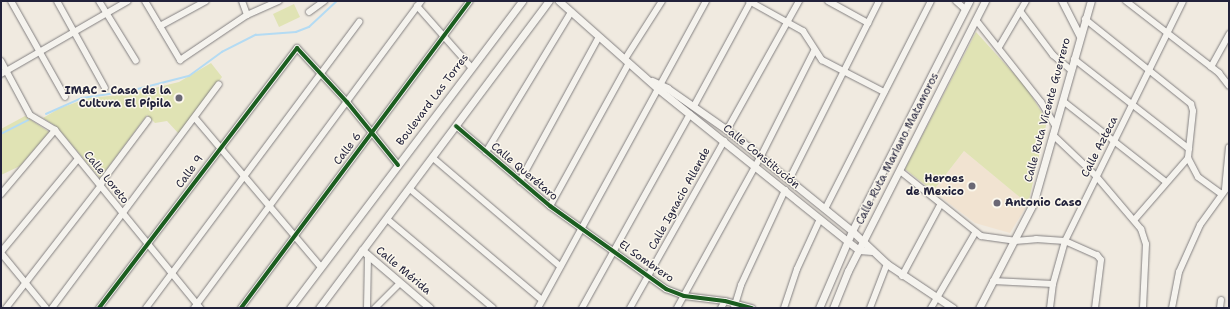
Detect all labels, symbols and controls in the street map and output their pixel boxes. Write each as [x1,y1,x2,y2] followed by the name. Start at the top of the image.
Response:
[1022,36,1074,184] street label: Calle Ruta Vicente Guerrero
[394,51,472,149] street label: Boulevard Las Torres
[854,71,942,227] street label: Calle Ruta Mariano Matamoros
[65,85,171,111] place label: IMAC - Casa de la Cultura El Pípila
[174,93,184,103] marker: IMAC - Casa de la Cultura El Pípila
[1079,114,1121,180] street label: Calle Azteca
[720,122,802,192] street label: Calle Constitución
[331,130,365,168] street label: Calle 6
[488,140,560,204] street label: Calle Querétaro
[646,146,714,252] street label: Calle Ignacio Allende
[81,149,131,207] street label: Calle Loreto
[174,153,206,191] street label: Calle 9
[906,173,964,199] place label: Heroes de Mexico
[967,181,977,191] marker: Heroes de Mexico
[1005,196,1082,210] place label: Antonio Caso
[992,198,1002,208] marker: Antonio Caso
[616,238,676,286] street label: El Sombrero
[373,244,433,298] street label: Calle Mérida

